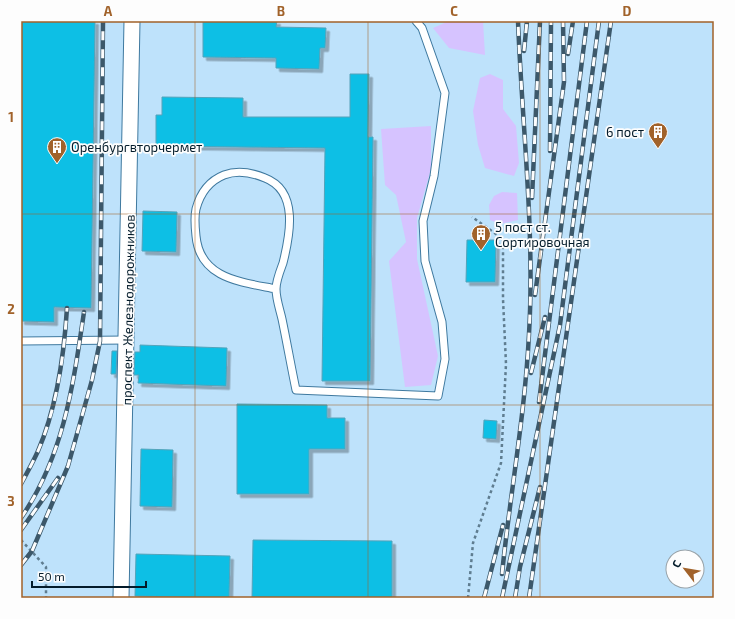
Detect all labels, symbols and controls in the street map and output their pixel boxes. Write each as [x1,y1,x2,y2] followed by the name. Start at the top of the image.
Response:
[104,3,113,19] text: A
[277,3,285,19] text: B
[450,3,458,19] text: C
[623,3,632,19] text: D
[8,109,14,125] text: 1
[647,121,669,149] building icon: 6 пост
[606,124,645,140] place label: 6 пост
[46,136,68,164] building icon: Оренбургвторчермет
[71,139,203,155] place label: Оренбургвторчермет
[118,214,138,406] street label: проспект Железнодорожников
[495,219,590,250] place label: 5 пост ст. Сортировочная
[470,223,492,251] building icon: 5 пост ст. Сортировочная
[7,301,15,317] text: 2
[7,493,15,509] text: 3
[665,549,705,589] north arrow
[669,557,684,570] text: С
[32,563,146,589] scale bar
[38,569,65,583] text: 50 m

